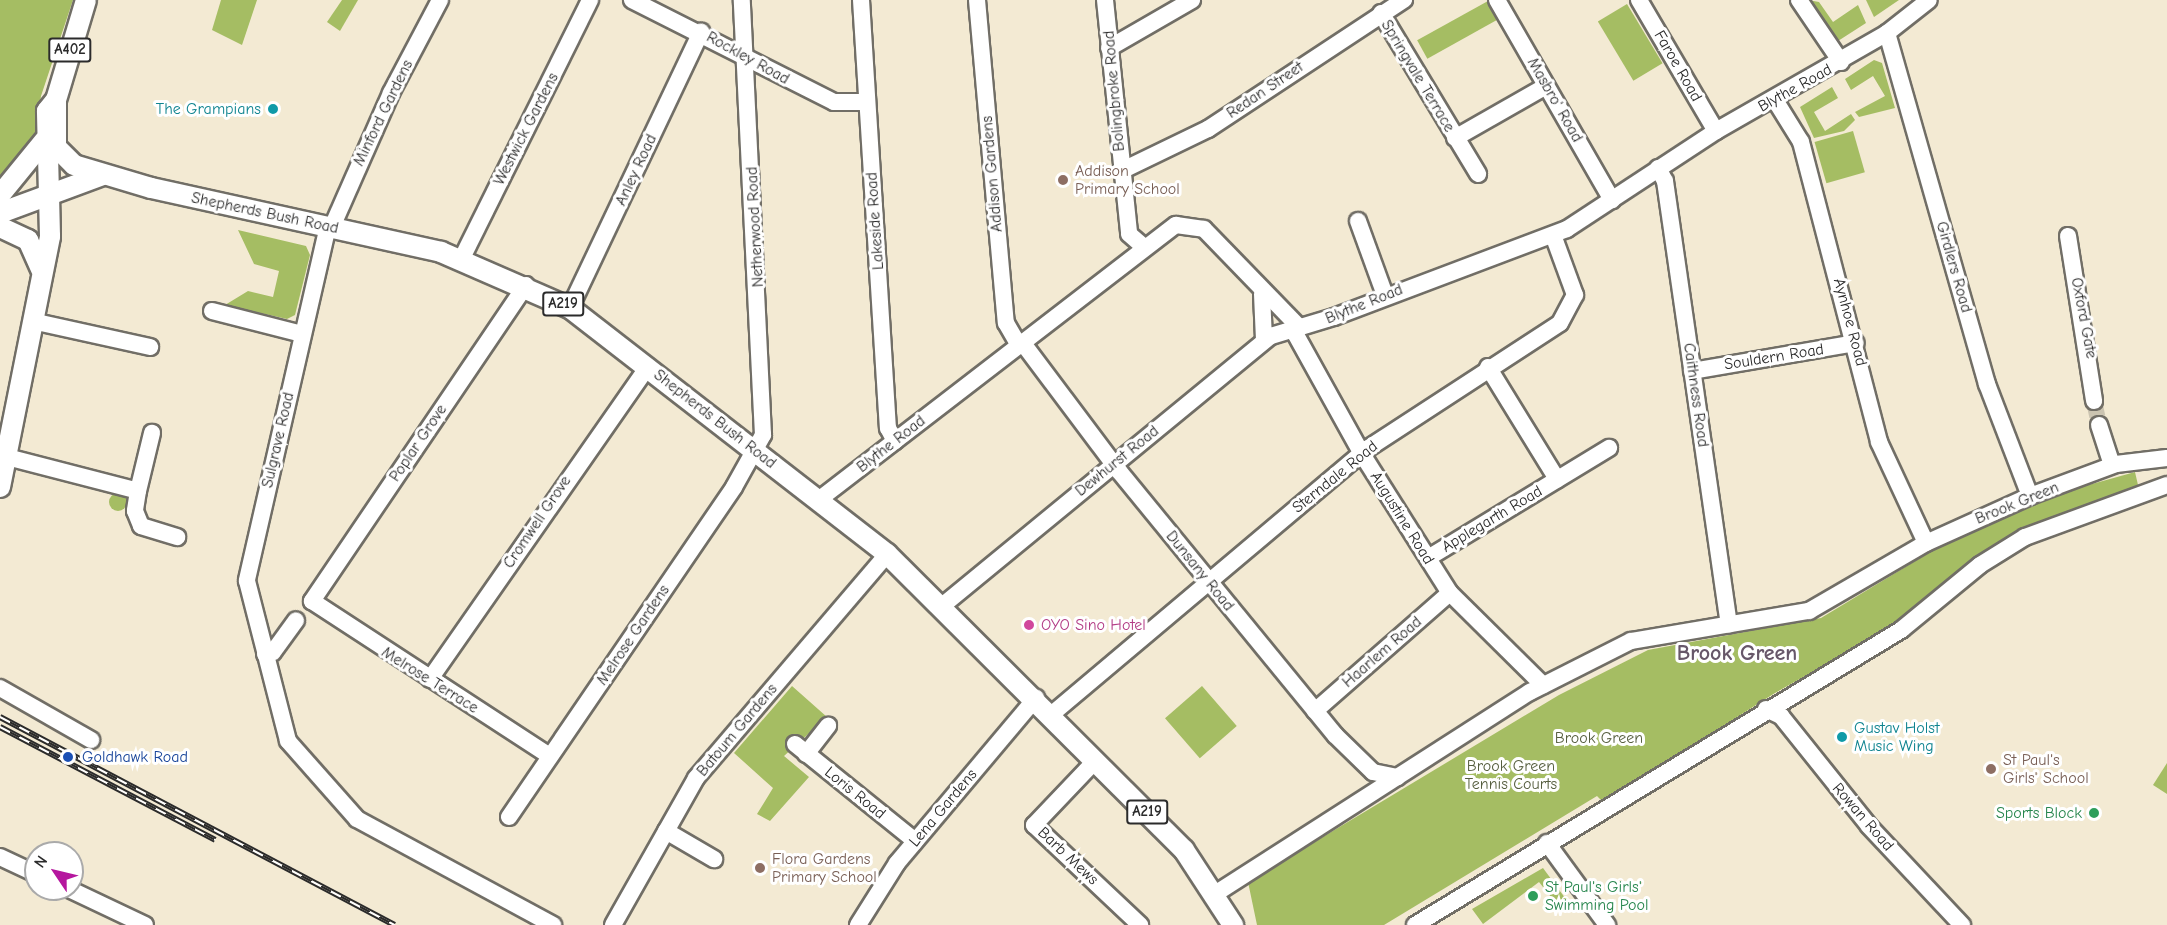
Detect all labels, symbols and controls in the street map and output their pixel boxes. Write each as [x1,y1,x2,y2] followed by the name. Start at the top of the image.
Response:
[1377,16,1459,136] street label: Springvale Terrace
[703,27,793,89] street label: Rockley Road
[1650,27,1706,105] street label: Faroe Road
[1099,30,1129,152] street label: Bolingbroke Road
[48,38,92,62] road number: A402
[1523,54,1587,146] street label: Masbro' Road
[349,57,417,169] street label: Minford Gardens
[1223,57,1307,123] street label: Redan Street
[1755,60,1835,116] street label: Blythe Road
[489,70,563,188] street label: Westwick Gardens
[156,99,261,119] place label: The Grampians
[266,102,280,116] marker: The Grampians
[977,115,1007,233] street label: Addison Gardens
[611,131,661,209] street label: Anley Road
[1075,161,1180,199] place label: Addison Primary School
[742,166,768,288] street label: Netherwood Road
[862,171,888,271] street label: Lakeside Road
[1056,173,1070,187] marker: Addison Primary School
[190,188,340,238] street label: Shepherds Bush Road
[1932,219,1976,315] street label: Girdlers Road
[1829,276,1871,368] street label: Aynhoe Road
[2067,276,2101,360] street label: Oxford Gate
[1323,280,1405,328] street label: Blythe Road
[542,292,584,316] road number: A219
[1723,340,1825,374] street label: Souldern Road
[1679,342,1713,448] street label: Caithness Road
[650,365,780,473] street label: Shepherds Bush Road
[258,390,298,490] street label: Sulgrave Road
[385,401,451,485] street label: Poplar Grove
[853,411,929,477] street label: Blythe Road
[1071,421,1163,501] street label: Dewhurst Road
[1288,437,1382,517] street label: Sterndale Road
[1366,468,1438,568] street label: Augustine Road
[499,472,575,572] street label: Cromwell Grove
[1972,478,2062,528] street label: Brook Green
[1438,481,1546,557] street label: Applegarth Road
[1162,527,1238,615] street label: Dunsany Road
[592,581,674,689] street label: Melrose Gardens
[1338,612,1426,692] street label: Haarlem Road
[1041,615,1146,635] place label: OYO Sino Hotel
[1022,618,1036,632] marker: OYO Sino Hotel
[1677,641,1797,667] district label: Brook Green
[378,643,482,717] street label: Melrose Terrace
[693,680,781,780] street label: Batoum Gardens
[1854,718,1939,756] place label: Gustav Holst Music Wing
[1555,728,1643,748] park label: Brook Green
[1835,730,1849,744] marker: Gustav Holst Music Wing
[82,747,188,767] place label: Goldhawk Road
[59,748,77,766] marker: Goldhawk Road
[2003,750,2089,788] place label: St Paul's Girls' School
[1465,756,1557,794] park label: Brook Green Tennis Courts
[1984,762,1998,776] marker: St Paul's Girls' School
[821,763,889,823] street label: Loris Road
[905,765,981,851] street label: Lena Gardens
[1828,779,1898,855] street label: Rowan Road
[1126,800,1168,824] road number: A219
[1996,803,2082,823] place label: Sports Block
[2087,806,2101,820] marker: Sports Block
[1034,823,1102,889] street label: Barb Mews
[24,841,84,901] north arrow
[772,849,877,887] place label: Flora Gardens Primary School
[31,852,51,871] text: N
[753,861,767,875] marker: Flora Gardens Primary School
[1545,877,1649,915] place label: St Paul's Girls' Swimming Pool
[1526,889,1540,903] marker: St Paul's Girls' Swimming Pool

